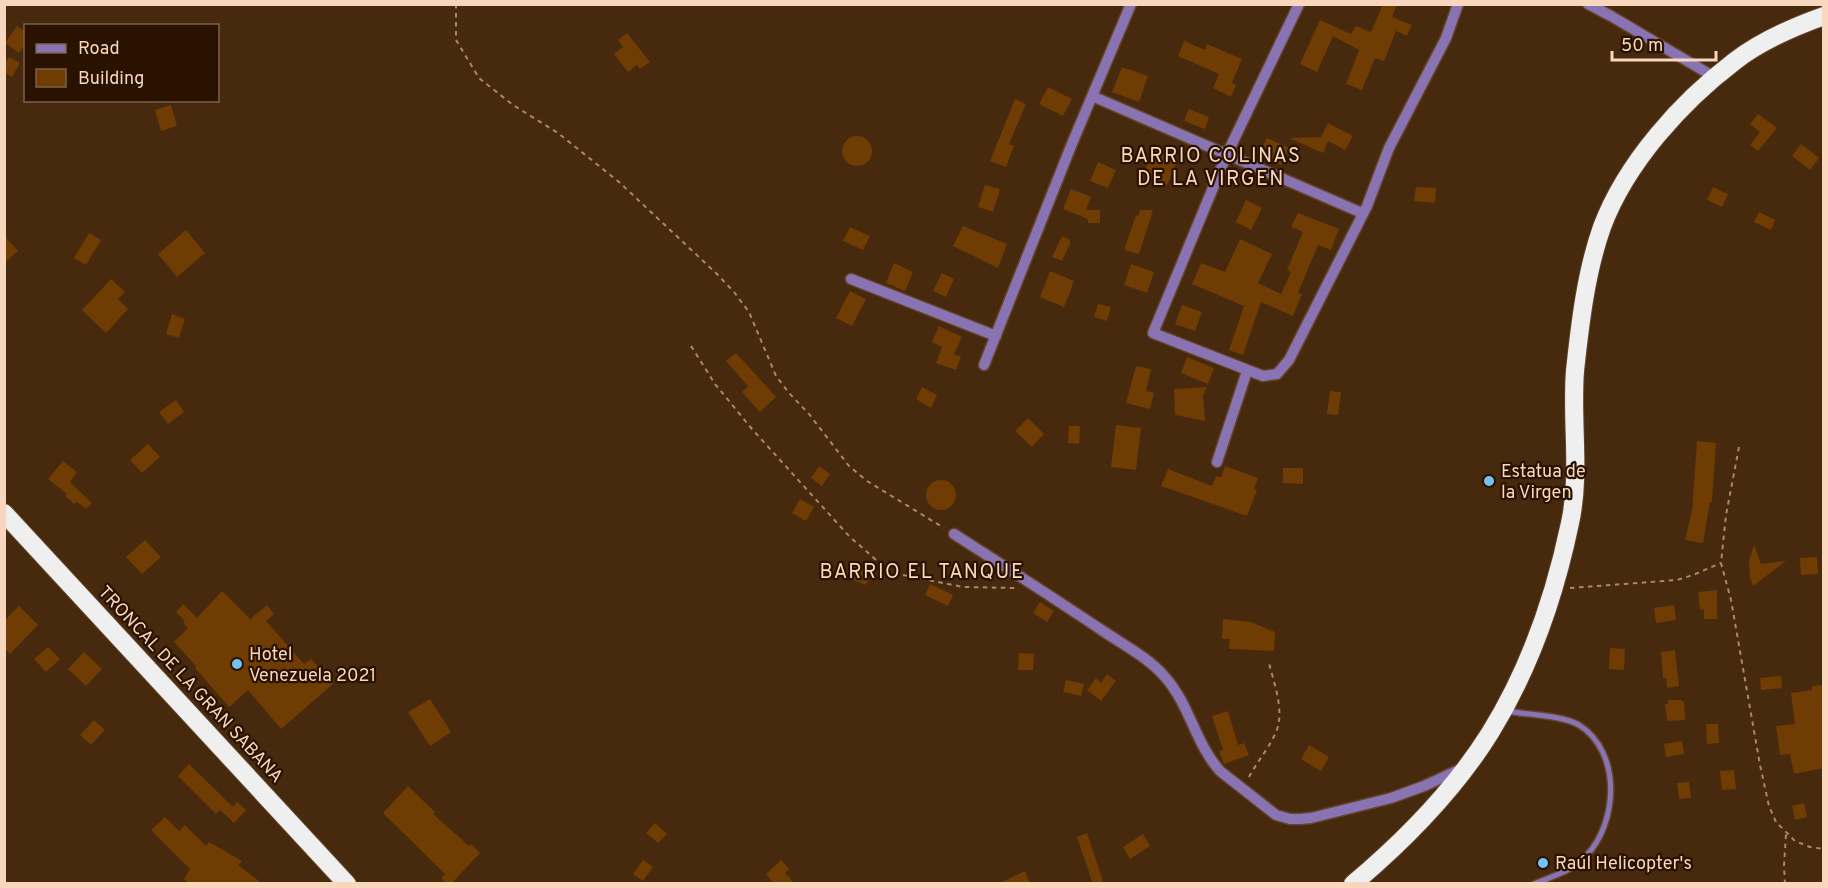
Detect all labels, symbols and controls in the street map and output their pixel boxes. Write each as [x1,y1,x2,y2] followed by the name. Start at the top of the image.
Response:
[24,24,219,102] legend
[1612,24,1716,62] scale bar
[1621,35,1663,58] text: 50 m
[78,38,120,61] text: Road
[78,68,144,91] text: Building
[1121,144,1301,193] district label: BARRIO COLINAS DE LA VIRGEN
[1501,461,1586,505] place label: Estatua de la Virgen
[1482,474,1496,488] marker: Estatua de la Virgen
[820,560,1024,586] district label: BARRIO EL TANQUE
[92,582,287,788] street label: TRONCAL DE LA GRAN SABANA
[249,644,376,688] place label: Hotel Venezuela 2021
[230,657,244,671] marker: Hotel Venezuela 2021
[1555,853,1692,876] place label: Raúl Helicopter's
[1536,856,1550,870] marker: Raúl Helicopter's

